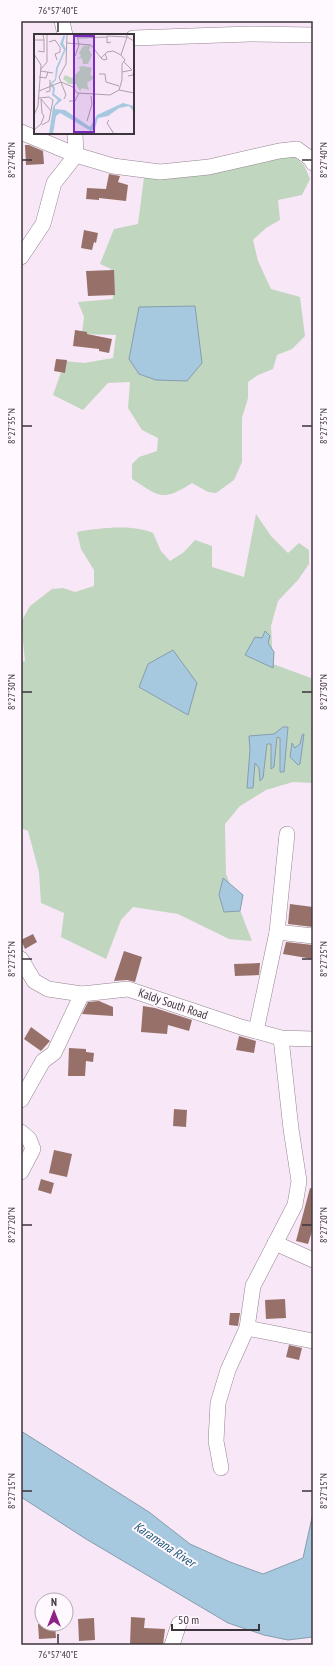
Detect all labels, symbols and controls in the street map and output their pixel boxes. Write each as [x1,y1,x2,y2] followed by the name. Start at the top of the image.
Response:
[38,4,78,17] text: 76°57'40"E
[34,34,134,134] inset map
[5,142,18,178] text: 8°27'40"N
[317,142,330,178] text: 8°27'40"N
[5,408,18,444] text: 8°27'35"N
[317,408,330,444] text: 8°27'35"N
[5,674,18,710] text: 8°27'30"N
[317,674,330,710] text: 8°27'30"N
[5,941,18,977] text: 8°27'25"N
[317,941,330,977] text: 8°27'25"N
[137,985,210,1022] street label: Kaldy South Road
[5,1207,18,1243] text: 8°27'20"N
[317,1207,330,1243] text: 8°27'20"N
[5,1473,18,1509] text: 8°27'15"N
[317,1473,330,1509] text: 8°27'15"N
[131,1518,201,1573] water label: Karamana River
[34,1592,74,1632] north arrow
[51,1595,57,1609] text: N
[172,1606,259,1632] scale bar
[178,1612,199,1627] text: 50 m
[38,1648,78,1661] text: 76°57'40"E

